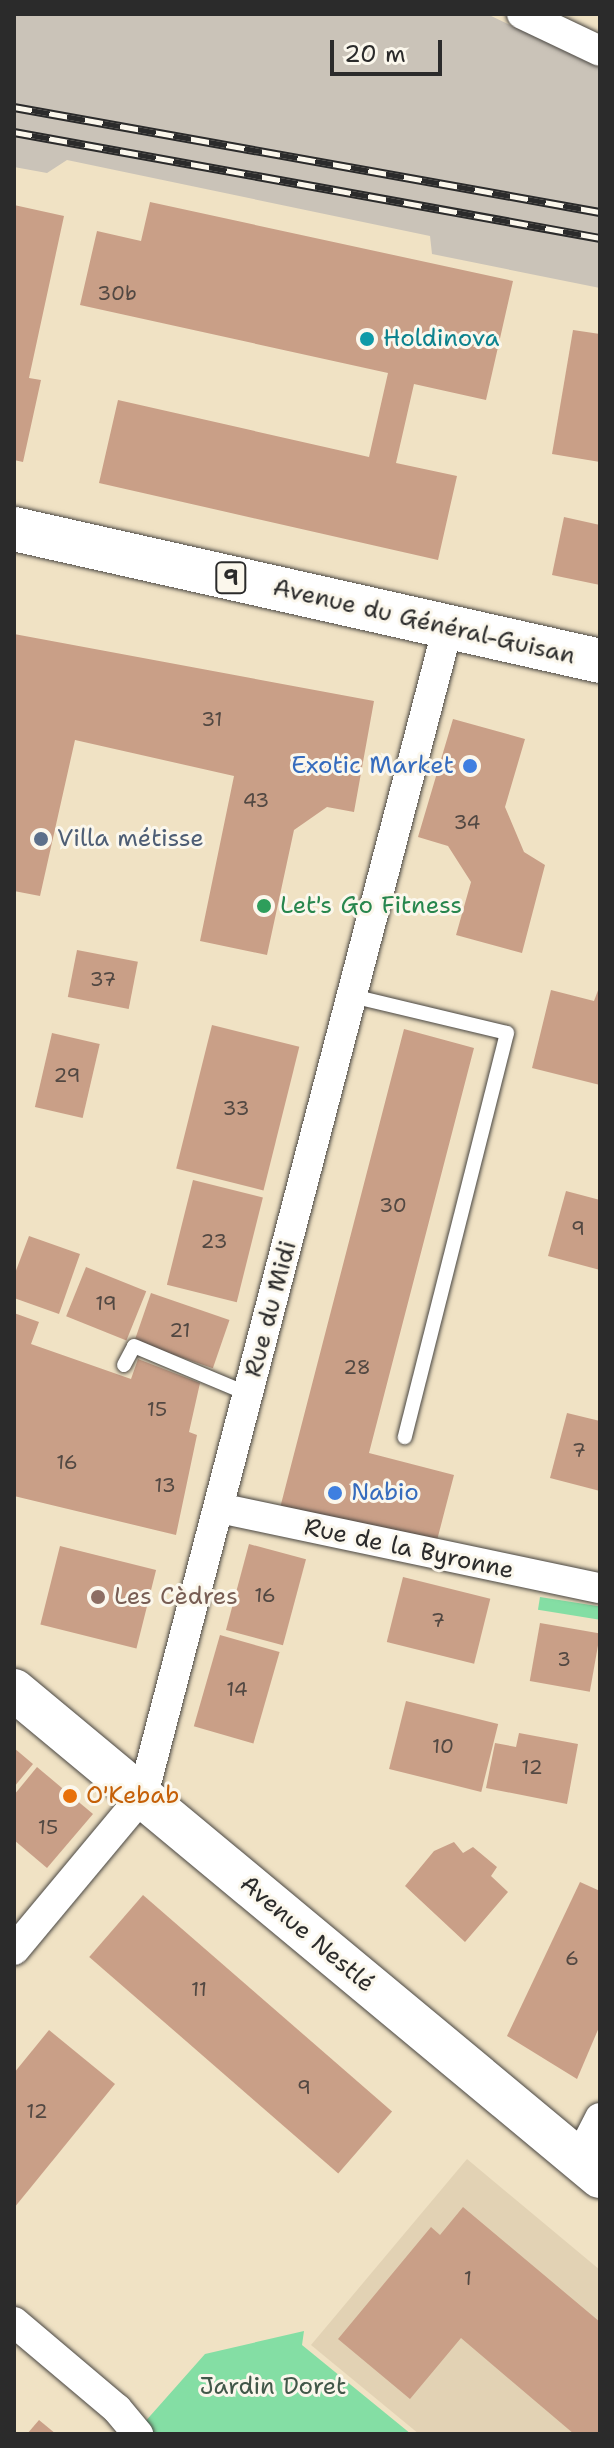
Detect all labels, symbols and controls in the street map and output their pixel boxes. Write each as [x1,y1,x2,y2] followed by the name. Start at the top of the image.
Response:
[334,24,446,74] scale bar
[344,38,406,70] text: 20 m
[97,281,137,305] house number: 30b
[383,325,499,353] place label: Holdinova
[358,330,376,348] marker: Holdinova
[215,560,247,596] road number: 9
[270,573,578,671] street label: Avenue du Général-Guisan
[201,707,223,731] house number: 31
[291,752,454,780] place label: Exotic Market
[461,757,479,775] marker: Exotic Market
[243,788,269,812] house number: 43
[453,810,481,834] house number: 34
[57,825,204,853] place label: Villa métisse
[32,830,50,848] marker: Villa métisse
[280,892,462,920] place label: Let's Go Fitness
[255,897,273,915] marker: Let's Go Fitness
[90,967,116,991] house number: 37
[54,1063,80,1087] house number: 29
[223,1096,249,1120] house number: 33
[379,1193,407,1217] house number: 30
[571,1216,585,1240] house number: 9
[201,1229,227,1253] house number: 23
[239,1238,303,1380] street label: Rue du Midi
[95,1291,117,1315] house number: 19
[169,1318,191,1342] house number: 21
[343,1355,371,1379] house number: 28
[147,1397,167,1421] house number: 15
[572,1438,586,1462] house number: 7
[56,1450,78,1474] house number: 16
[154,1473,176,1497] house number: 13
[351,1479,419,1507] place label: Nabio
[326,1484,344,1502] marker: Nabio
[302,1513,516,1585] street label: Rue de la Byronne
[114,1583,238,1611] place label: Les Cèdres
[254,1583,276,1607] house number: 16
[89,1588,107,1606] marker: Les Cèdres
[431,1608,445,1632] house number: 7
[557,1647,571,1671] house number: 3
[226,1677,248,1701] house number: 14
[432,1734,454,1758] house number: 10
[521,1755,543,1779] house number: 12
[86,1782,179,1810] place label: O'Kebab
[61,1787,79,1805] marker: O'Kebab
[38,1815,58,1839] house number: 15
[234,1870,380,1998] street label: Avenue Nestlé
[565,1946,579,1970] house number: 6
[191,1977,207,2001] house number: 11
[297,2075,311,2099] house number: 9
[26,2099,48,2123] house number: 12
[464,2266,472,2290] house number: 1
[199,2373,347,2401] park label: Jardin Doret

